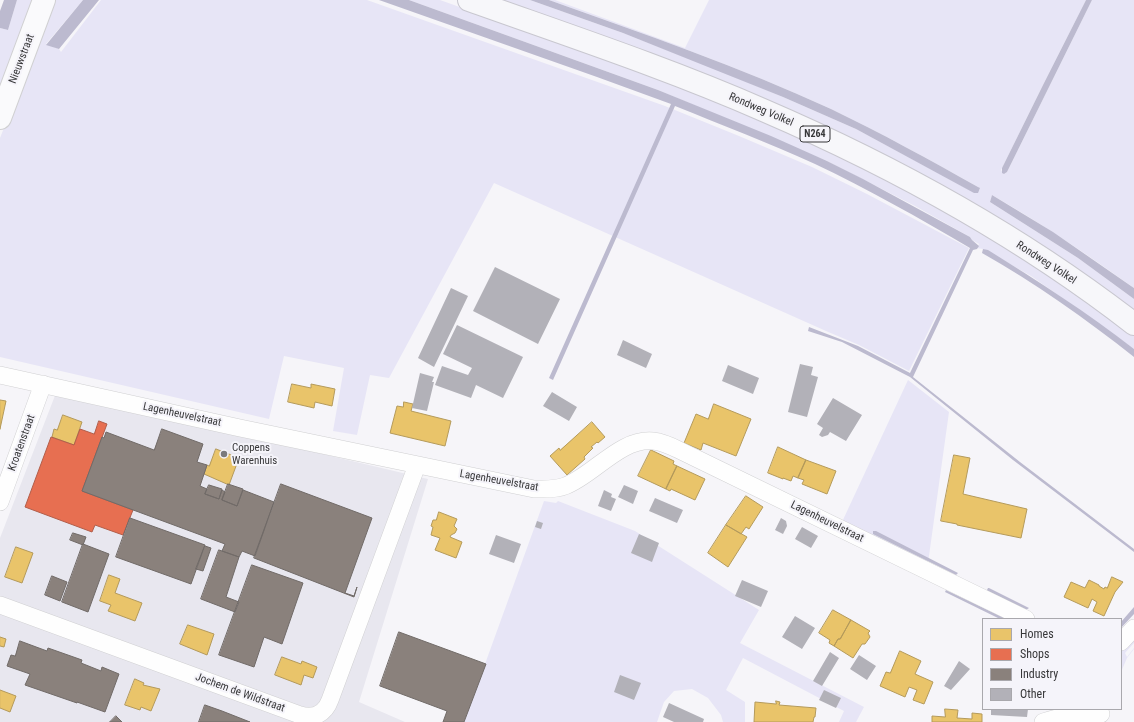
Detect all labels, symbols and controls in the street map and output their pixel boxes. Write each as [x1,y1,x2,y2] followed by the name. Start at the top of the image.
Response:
[6,32,38,86] street label: Nieuwstraat
[727,90,795,130] street label: Rondweg Volkel
[800,126,830,142] road number: N264
[1014,239,1078,287] street label: Rondweg Volkel
[142,400,222,430] street label: Lagenheuvelstraat
[6,413,38,473] street label: Kroatenstraat
[232,441,277,467] place label: Coppens Warenhuis
[219,449,229,459] marker: Coppens Warenhuis
[459,468,539,494] street label: Lagenheuvelstraat
[788,499,866,545] street label: Lagenheuvelstraat
[982,618,1122,710] legend
[1020,627,1054,641] text: Homes
[1020,647,1049,661] text: Shops
[1020,667,1058,681] text: Industry
[193,671,287,715] street label: Jochem de Wildstraat
[1020,687,1046,701] text: Other

